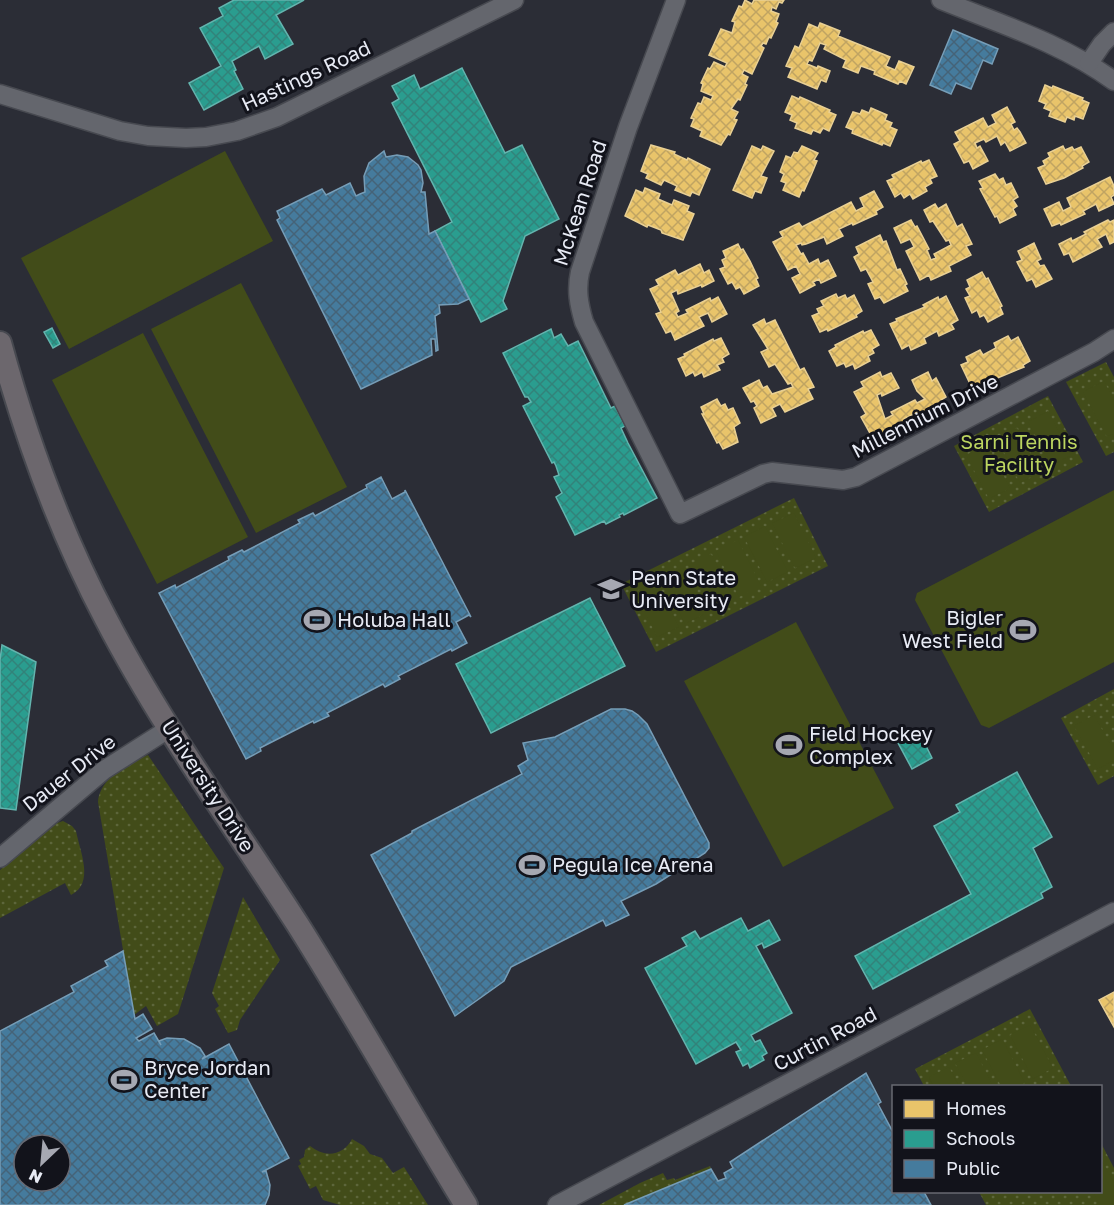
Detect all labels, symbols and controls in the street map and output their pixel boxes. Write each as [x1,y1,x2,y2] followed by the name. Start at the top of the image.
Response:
[237,35,374,115] street label: Hastings Road
[547,137,611,269] street label: McKean Road
[847,368,1002,462] street label: Millennium Drive
[960,429,1078,476] park label: Sarni Tennis Facility
[631,565,736,612] place label: Penn State University
[596,574,626,604] school or university icon: Penn State University
[302,605,332,635] sports icon: Holuba Hall
[902,605,1003,652] place label: Bigler West Field
[337,607,451,631] place label: Holuba Hall
[1008,615,1038,645] sports icon: Bigler West Field
[157,715,260,856] street label: University Drive
[809,721,933,768] place label: Field Hockey Complex
[17,728,120,816] street label: Dauer Drive
[774,730,804,760] sports icon: Field Hockey Complex
[517,850,547,880] sports icon: Pegula Ice Arena
[552,852,714,876] place label: Pegula Ice Arena
[769,1001,880,1075] street label: Curtin Road
[144,1055,271,1102] place label: Bryce Jordan Center
[109,1065,139,1095] sports icon: Bryce Jordan Center
[892,1085,1102,1193] legend
[946,1097,1006,1119] text: Homes
[946,1127,1015,1149] text: Schools
[12,1133,72,1193] north arrow
[946,1157,1000,1179] text: Public
[26,1165,45,1188] text: N

